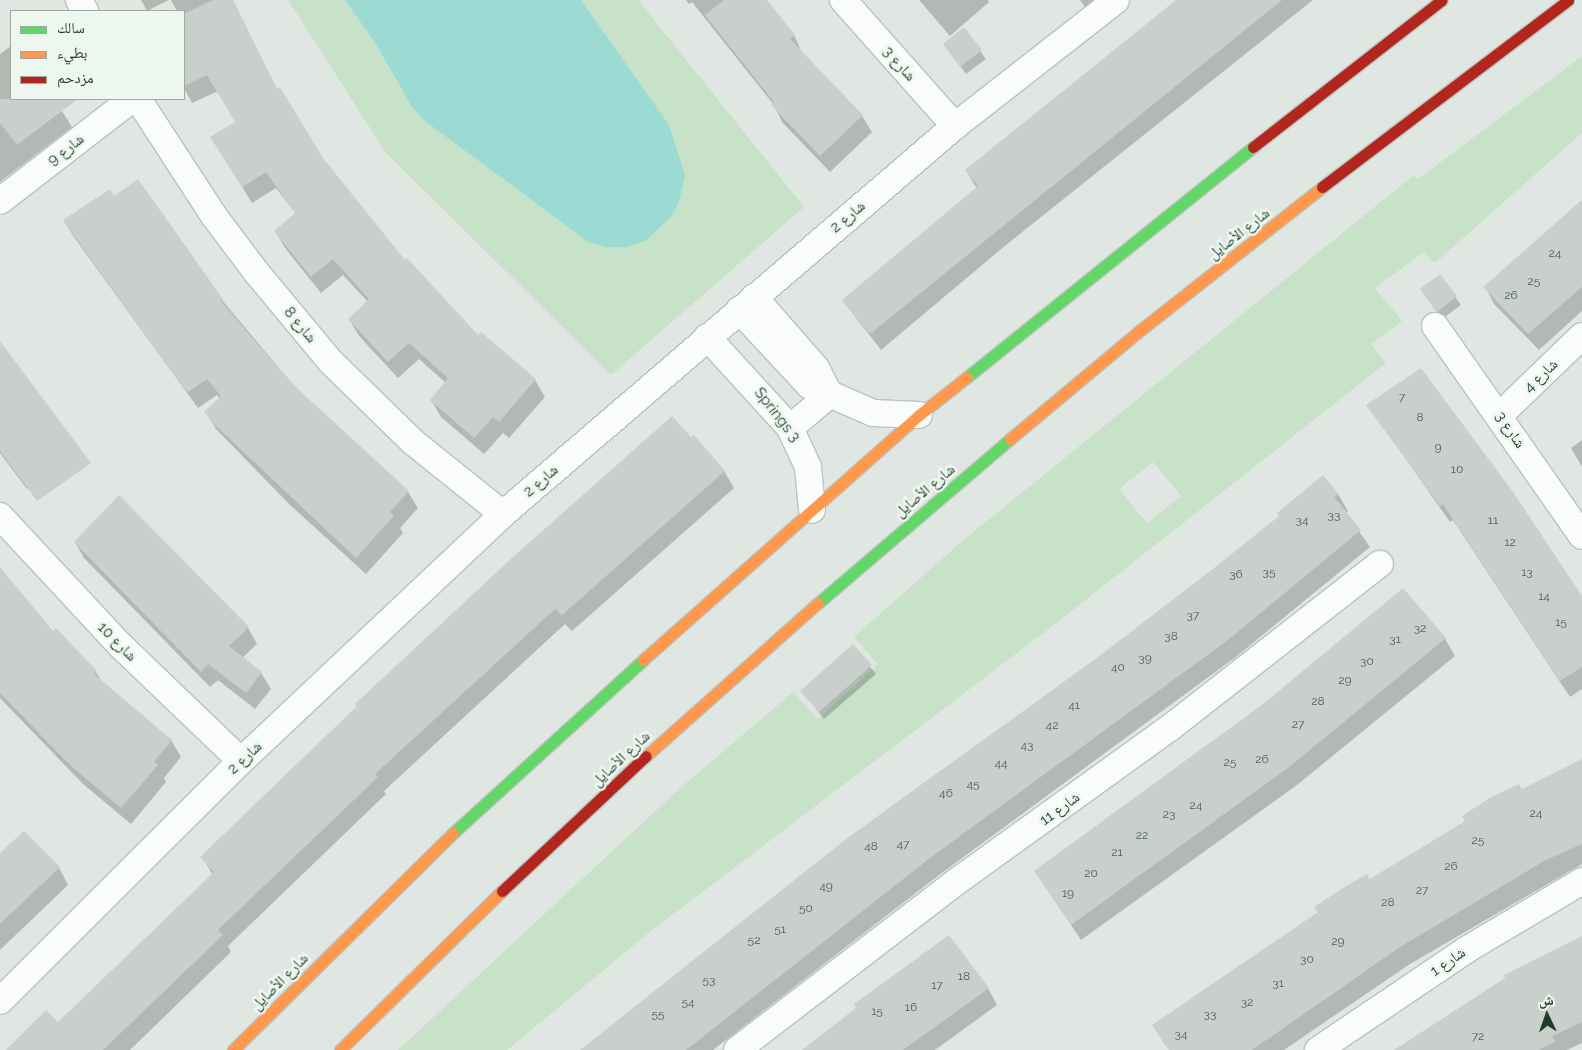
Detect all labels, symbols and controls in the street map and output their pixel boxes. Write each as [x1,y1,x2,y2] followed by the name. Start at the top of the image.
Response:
[10,10,185,100] legend
[57,19,85,37] text: سالك
[879,43,919,85] street label: شارع 3
[57,44,87,62] text: بطيء
[57,69,94,87] text: مزدحم
[44,130,88,170] street label: شارع 9
[827,197,869,237] street label: شارع 2
[1205,204,1273,264] street label: شارع الأصايل
[1549,247,1561,261] house number: 24
[1528,275,1540,289] house number: 25
[1504,289,1518,303] house number: 26
[280,303,320,347] street label: شارع 8
[1520,355,1562,397] street label: شارع 4
[750,384,804,446] street label: Springs 3
[1399,391,1405,405] house number: 7
[1491,408,1529,452] street label: شارع 3
[1416,411,1424,425] house number: 8
[1434,441,1442,455] house number: 9
[520,461,562,501] street label: شارع 2
[891,461,959,521] street label: شارع الأصايل
[1451,463,1463,477] house number: 10
[1328,509,1340,523] house number: 33
[1296,514,1308,528] house number: 34
[1488,514,1498,528] house number: 11
[1504,536,1516,550] house number: 12
[1263,566,1275,580] house number: 35
[1521,566,1533,580] house number: 13
[1229,568,1243,582] house number: 36
[1538,590,1550,604] house number: 14
[1187,609,1199,623] house number: 37
[1555,616,1567,630] house number: 15
[94,619,140,665] street label: شارع 10
[1414,622,1426,636] house number: 32
[1164,630,1178,644] house number: 38
[1389,633,1401,647] house number: 31
[1138,652,1152,666] house number: 39
[1360,655,1374,669] house number: 30
[1111,661,1125,675] house number: 40
[1338,674,1352,688] house number: 29
[1311,695,1325,709] house number: 28
[1068,699,1080,713] house number: 41
[1292,718,1304,732] house number: 27
[1046,719,1058,733] house number: 42
[588,727,654,791] street label: شارع الأصايل
[224,738,266,778] street label: شارع 2
[1021,739,1033,753] house number: 43
[1255,753,1269,767] house number: 26
[1224,756,1236,770] house number: 25
[994,757,1008,771] house number: 44
[966,778,980,792] house number: 45
[939,787,953,801] house number: 46
[1036,788,1084,830] street label: شارع 11
[1190,799,1202,813] house number: 24
[1530,807,1542,821] house number: 24
[1163,808,1175,822] house number: 23
[1136,829,1148,843] house number: 22
[1472,834,1484,848] house number: 25
[897,838,909,852] house number: 47
[864,840,878,854] house number: 48
[1111,846,1123,860] house number: 21
[1444,860,1458,874] house number: 26
[1084,867,1098,881] house number: 20
[819,880,833,894] house number: 49
[1416,884,1428,898] house number: 27
[1062,887,1074,901] house number: 19
[1381,896,1395,910] house number: 28
[799,902,813,916] house number: 50
[774,923,786,937] house number: 51
[748,934,760,948] house number: 52
[1331,935,1345,949] house number: 29
[1427,944,1469,980] street label: شارع 1
[248,950,312,1014] street label: شارع الأصايل
[1300,953,1314,967] house number: 30
[958,970,970,984] house number: 18
[703,974,715,988] house number: 53
[1272,977,1284,991] house number: 31
[931,979,943,993] house number: 17
[1522,990,1572,1040] north arrow
[1538,992,1554,1008] text: ش
[681,996,695,1010] house number: 54
[1241,996,1253,1010] house number: 32
[905,1001,917,1015] house number: 16
[871,1005,883,1019] house number: 15
[651,1008,665,1022] house number: 55
[1204,1008,1216,1022] house number: 33
[1175,1028,1187,1042] house number: 34
[1472,1030,1484,1044] house number: 72

